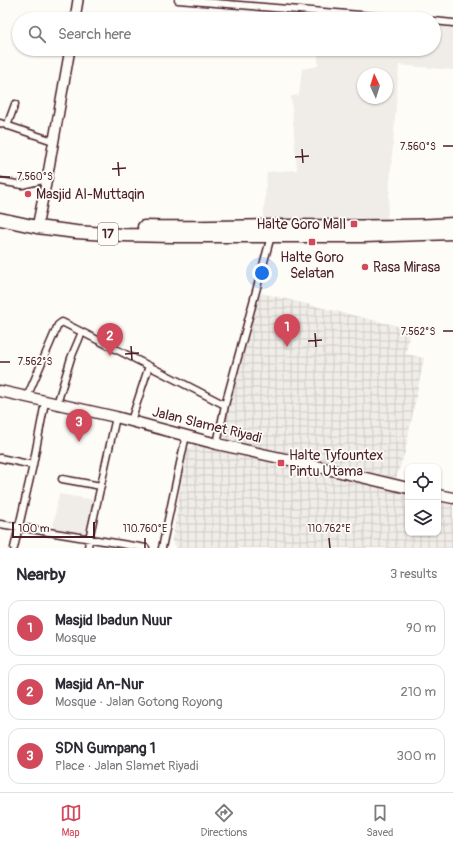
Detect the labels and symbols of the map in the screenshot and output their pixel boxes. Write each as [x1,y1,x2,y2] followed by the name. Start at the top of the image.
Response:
[357,68,393,104] north arrow
[400,141,436,153] text: 7.560°S
[17,171,53,183] text: 7.560°S
[36,186,145,203] place label: Masjid Al-Muttaqin
[23,189,33,199] marker: Masjid Al-Muttaqin
[256,216,346,233] place label: Halte Goro Mall
[349,219,359,229] marker: Halte Goro Mall
[98,223,118,245] road number: 17
[307,237,317,247] marker: Halte Goro Selatan
[280,249,344,282] place label: Halte Goro Selatan
[373,259,440,276] place label: Rasa Mirasa
[360,262,370,272] marker: Rasa Mirasa
[252,263,272,283] your location
[274,314,300,347] pin: 1
[97,323,123,356] pin: 2
[401,326,435,338] text: 7.562°S
[18,356,52,368] text: 7.562°S
[151,403,264,447] street label: Jalan Slamet Riyadi
[66,409,92,442] pin: 3
[289,447,383,480] place label: Halte Tyfountex Pintu Utama
[276,458,286,468] marker: Halte Tyfountex Pintu Utama
[12,520,95,539] scale bar
[123,523,167,535] text: 110.760°E
[307,523,351,535] text: 110.762°E

